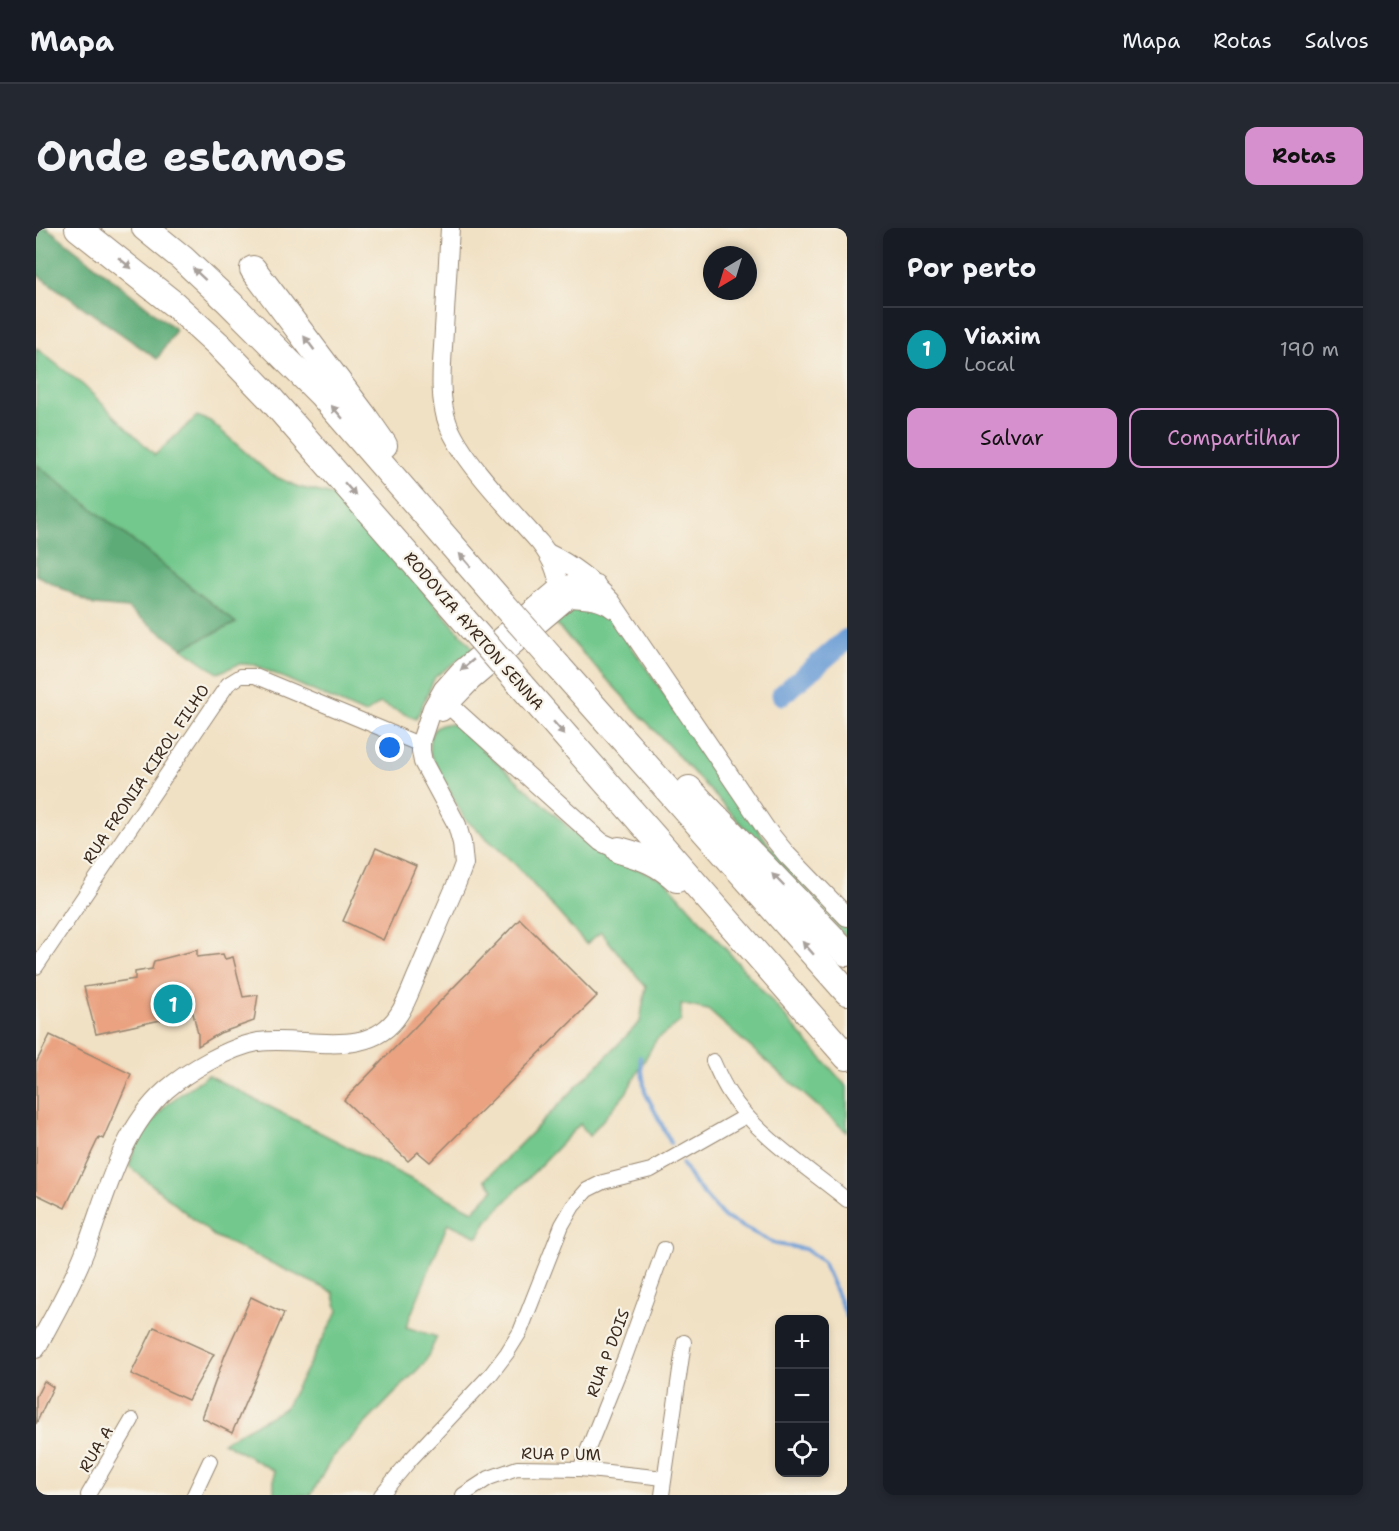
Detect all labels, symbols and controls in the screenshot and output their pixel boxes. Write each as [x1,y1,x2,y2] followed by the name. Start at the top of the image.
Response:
[30,22,114,60] text: Mapa
[1122,27,1180,55] text: Mapa
[1213,27,1272,55] text: Rotas
[1305,27,1369,55] text: Salvos
[1245,127,1363,185] button: Rotas
[36,128,347,184] text: Onde estamos
[703,246,757,300] north arrow
[907,250,1036,285] text: Por perto
[117,257,133,270] one-way arrow
[192,267,207,281] one-way arrow
[964,322,1041,351] text: Viaxim
[303,335,315,351] one-way arrow
[922,336,931,362] text: 1
[1280,336,1339,362] text: 190 m
[964,351,1015,377] text: Local
[331,405,344,420] one-way arrow
[907,408,1117,468] button: Salvar
[1129,408,1339,468] button: Compartilhar
[343,481,356,496] one-way arrow
[399,547,549,715] street label: RODOVIA AYRTON SENNA
[458,552,471,568] one-way arrow
[459,658,475,671] one-way arrow
[78,680,214,868] street label: RUA FRONIA KIROL FILHO
[552,720,565,735] one-way arrow
[375,733,404,762] your location
[771,874,785,888] one-way arrow
[802,941,815,956] one-way arrow
[154,982,192,1026] pin: 1
[582,1306,634,1400] street label: RUA P DOIS
[775,1315,829,1477] map controls
[775,1315,829,1369] button: +
[775,1369,829,1423] button: −
[74,1422,118,1476] street label: RUA A
[775,1423,829,1477] button: locate
[521,1443,601,1465] street label: RUA P UM

